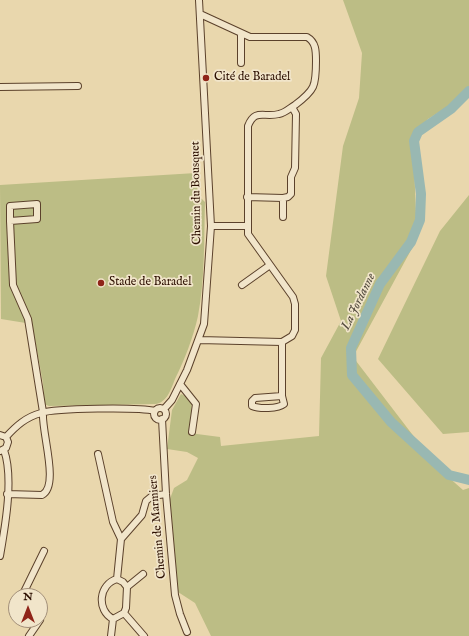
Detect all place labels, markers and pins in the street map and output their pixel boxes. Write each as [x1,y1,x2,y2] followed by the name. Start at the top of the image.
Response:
[214,71,290,85] place label: Cité de Baradel
[201,73,211,83] marker: Cité de Baradel
[109,276,191,290] place label: Stade de Baradel
[96,278,106,288] marker: Stade de Baradel

